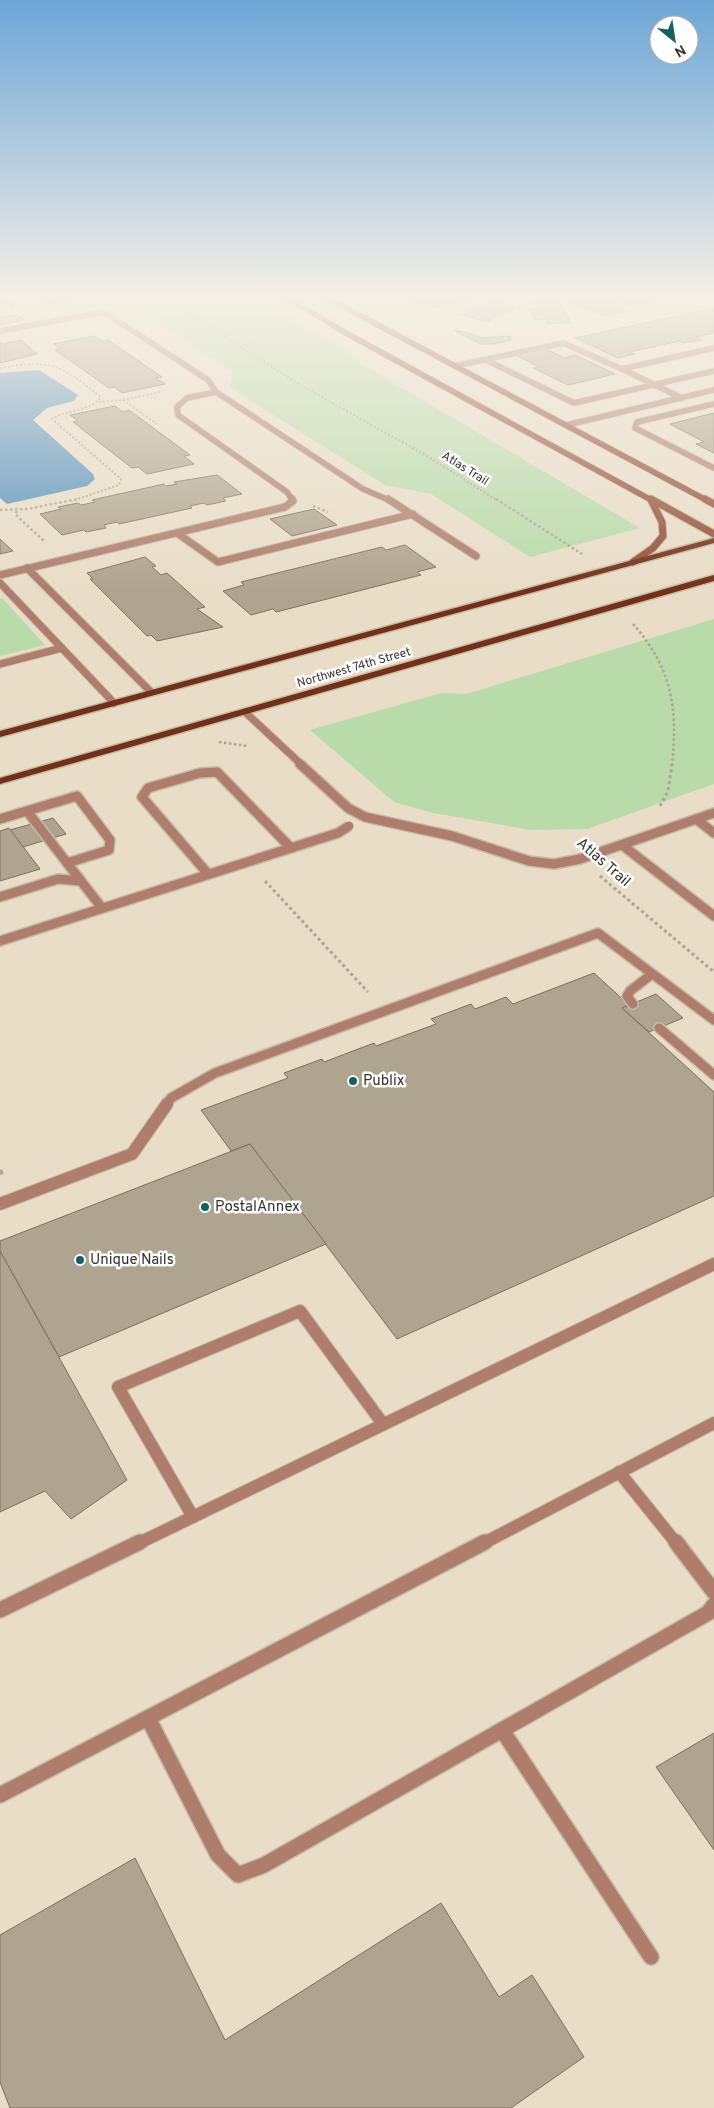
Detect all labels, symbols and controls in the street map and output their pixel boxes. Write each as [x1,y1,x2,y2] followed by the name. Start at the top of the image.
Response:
[649,15,699,65] north arrow
[671,40,688,60] text: N
[438,448,492,490] street label: Atlas Trail
[295,644,413,692] street label: Northwest 74th Street
[572,834,634,892] street label: Atlas Trail
[363,1072,405,1091] place label: Publix
[347,1075,359,1087] marker: Publix
[215,1198,300,1217] place label: PostalAnnex
[199,1201,211,1213] marker: PostalAnnex
[90,1251,174,1270] place label: Unique Nails
[74,1254,86,1266] marker: Unique Nails

